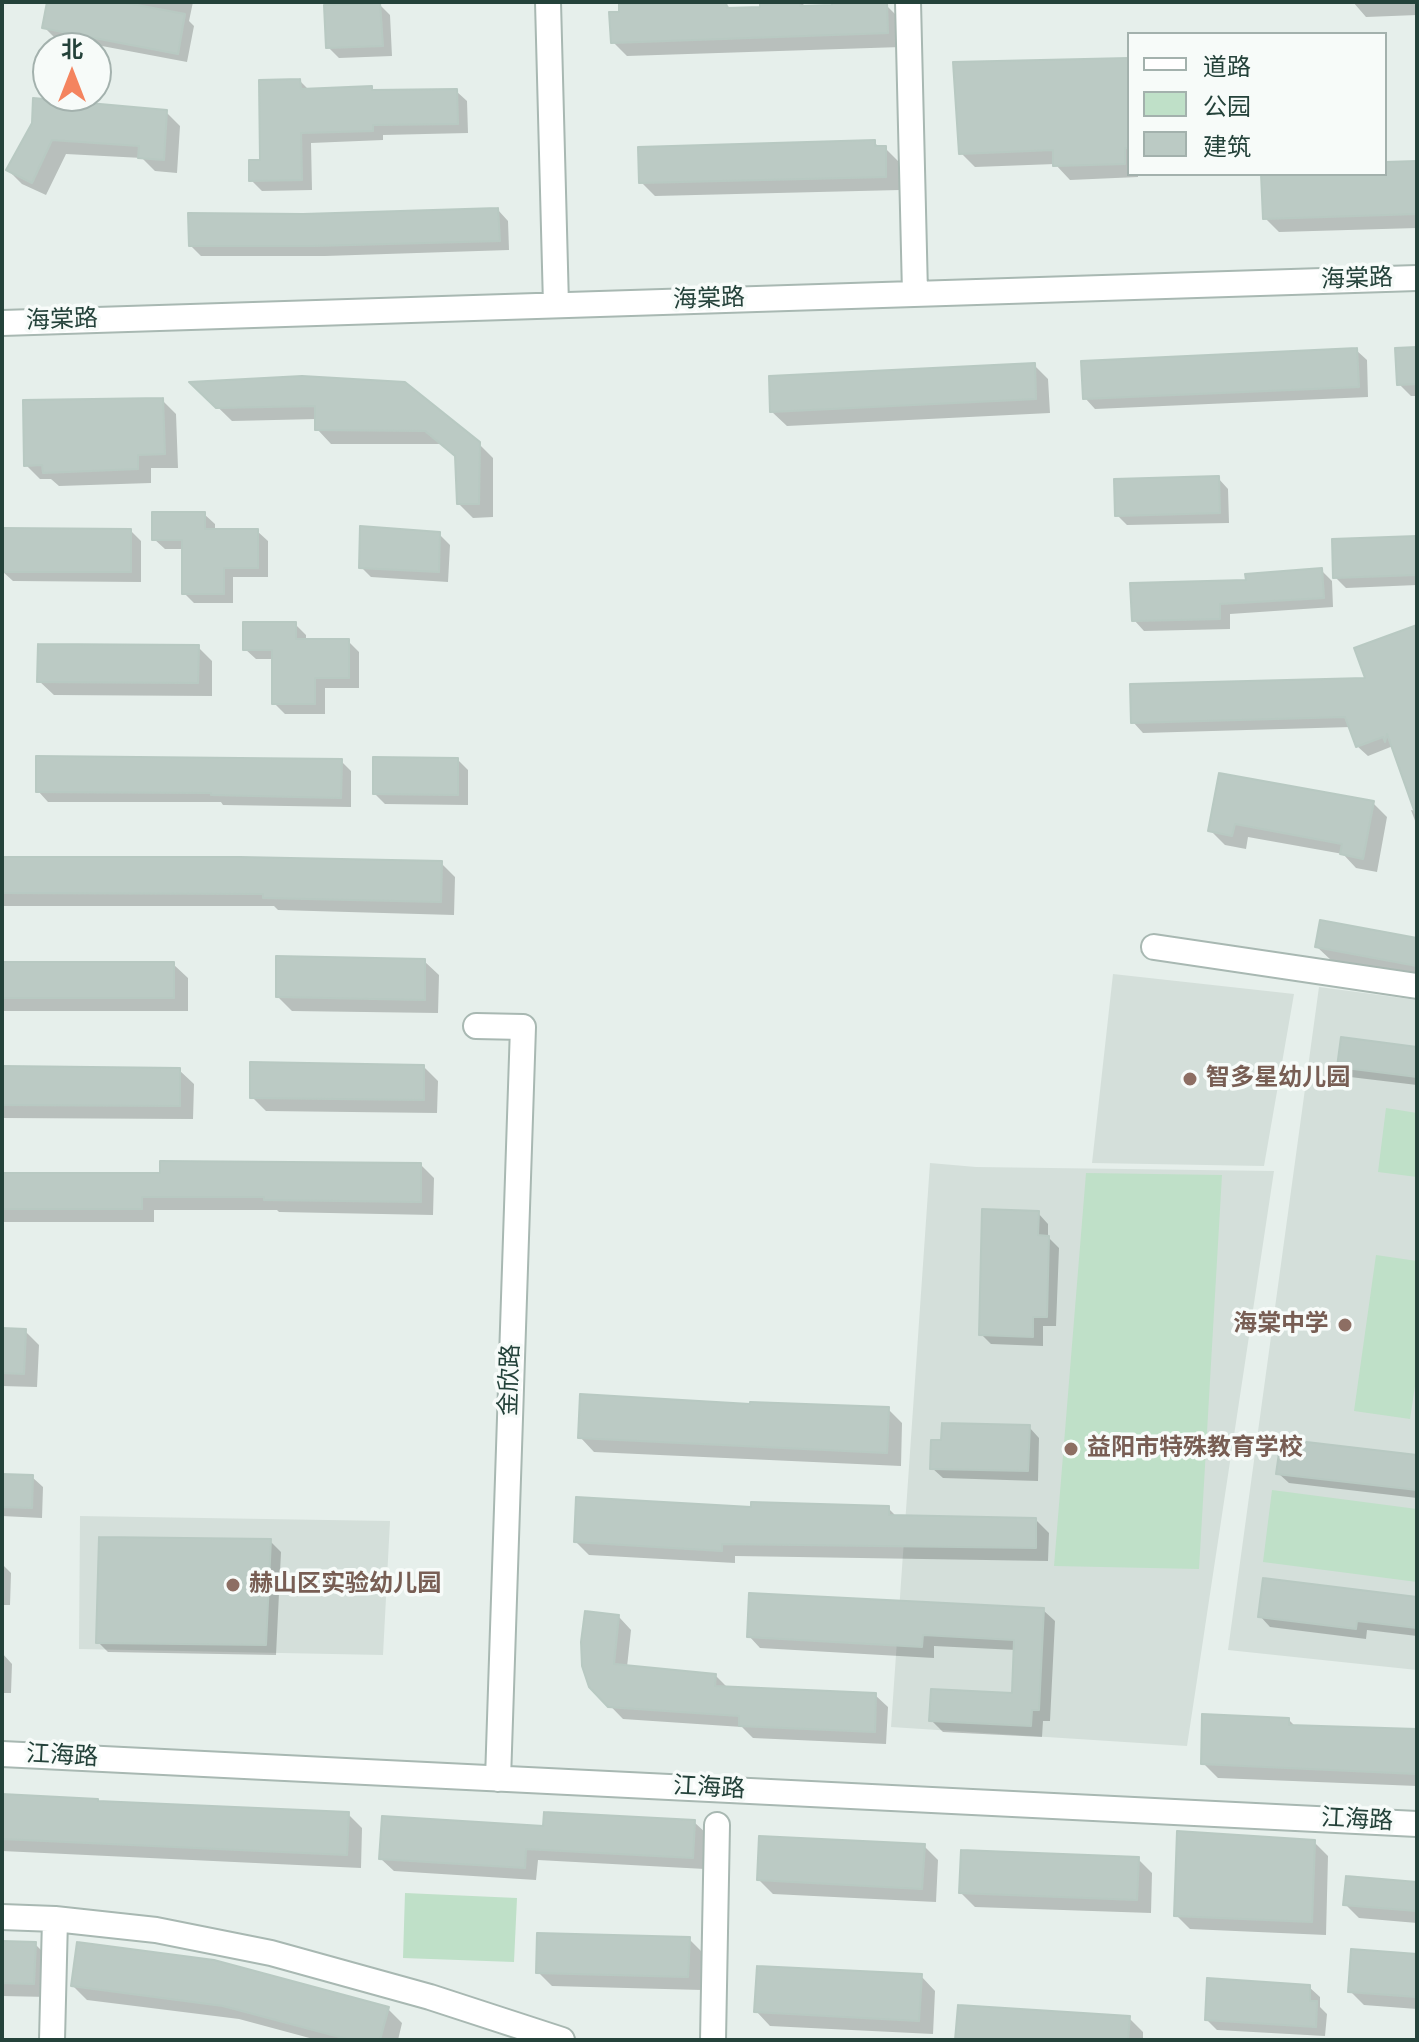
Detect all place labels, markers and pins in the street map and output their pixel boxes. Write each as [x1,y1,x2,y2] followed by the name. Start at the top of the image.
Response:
[1206,1065,1350,1093] place label: 智多星幼儿园
[1181,1070,1199,1088] marker: 智多星幼儿园
[1233,1311,1329,1339] place label: 海棠中学
[1336,1316,1354,1334] marker: 海棠中学
[1087,1435,1303,1463] place label: 益阳市特殊教育学校
[1062,1440,1080,1458] marker: 益阳市特殊教育学校
[249,1571,441,1599] place label: 赫山区实验幼儿园
[224,1576,242,1594] marker: 赫山区实验幼儿园

